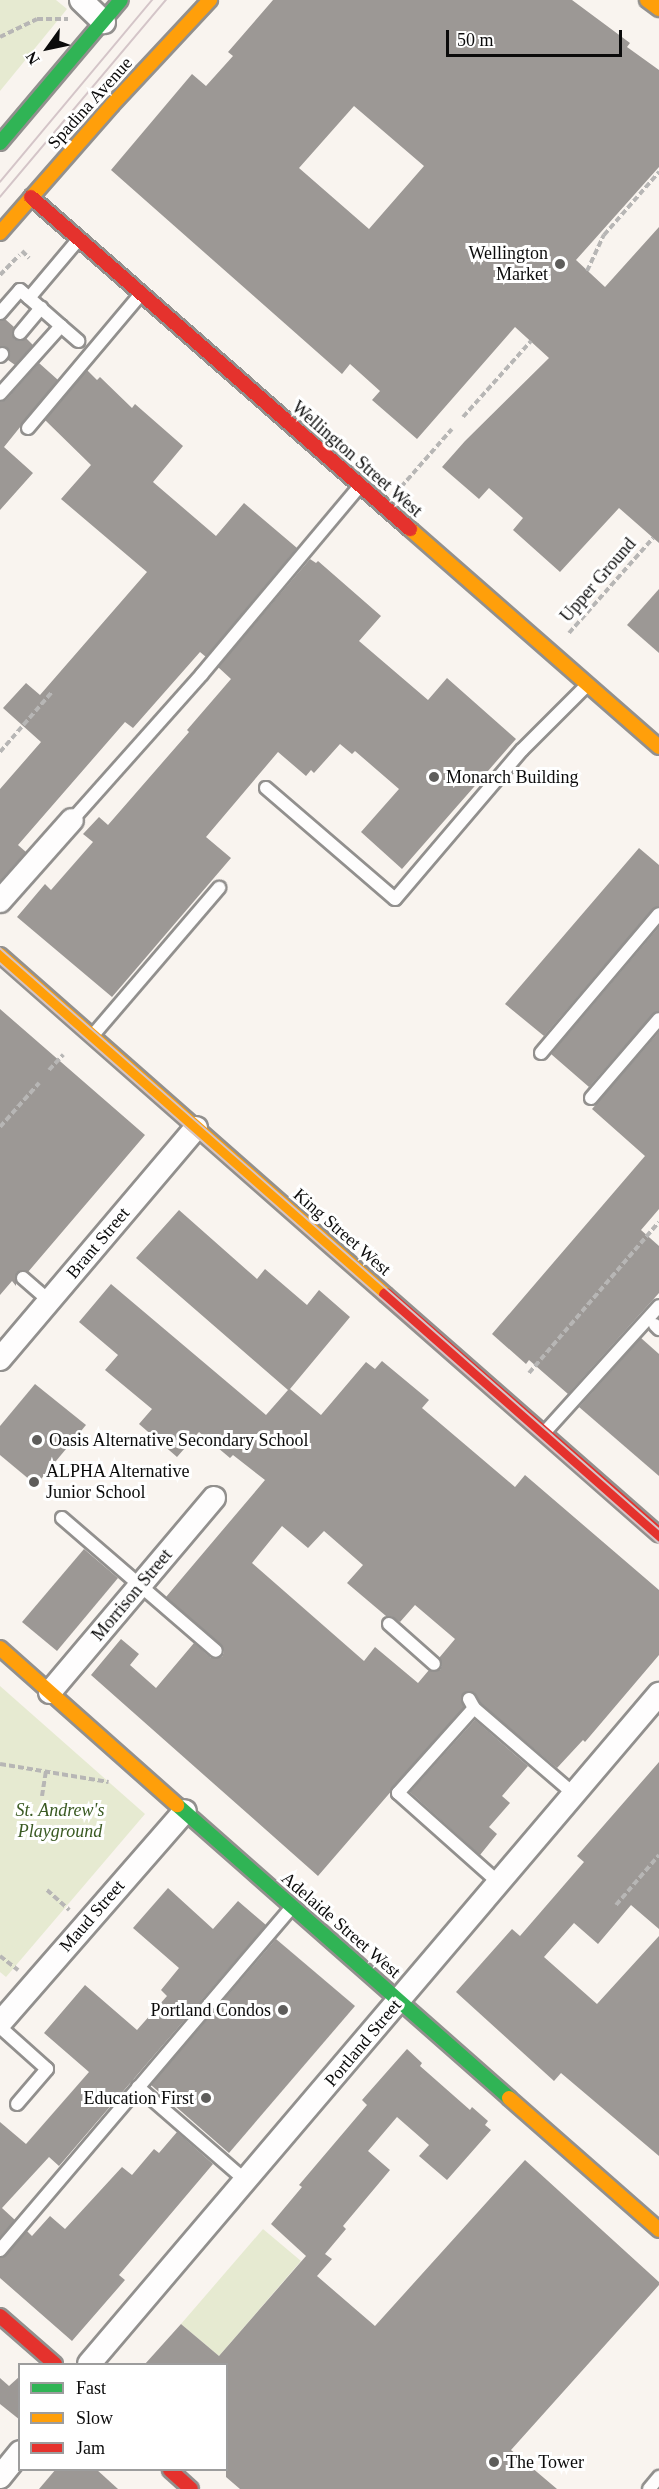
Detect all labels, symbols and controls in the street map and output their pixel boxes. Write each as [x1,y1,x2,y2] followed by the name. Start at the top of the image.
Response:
[18,18,78,78] north arrow
[449,18,624,56] scale bar
[457,30,494,50] text: 50 m
[22,49,43,68] text: N
[43,52,137,154] street label: Spadina Avenue
[468,243,548,286] place label: Wellington Market
[553,257,567,271] marker: Wellington Market
[287,396,427,522] street label: Wellington Street West
[556,533,640,627] street label: Upper Ground
[446,766,578,788] place label: Monarch Building
[427,770,441,784] marker: Monarch Building
[289,1184,395,1280] street label: King Street West
[62,1203,134,1283] street label: Brant Street
[49,1429,309,1451] place label: Oasis Alternative Secondary School
[30,1433,44,1447] marker: Oasis Alternative Secondary School
[46,1461,191,1504] place label: ALPHA Alternative Junior School
[27,1475,41,1489] marker: ALPHA Alternative Junior School
[87,1545,177,1645] street label: Morrison Street
[15,1800,105,1842] park label: St. Andrew's Playground
[277,1867,405,1983] street label: Adelaide Street West
[55,1876,129,1956] street label: Maud Street
[320,1995,406,2091] street label: Portland Street
[150,1999,271,2021] place label: Portland Condos
[276,2003,290,2017] marker: Portland Condos
[84,2087,194,2109] place label: Education First
[199,2091,213,2105] marker: Education First
[18,2363,228,2471] legend
[76,2378,106,2398] text: Fast
[76,2408,113,2428] text: Slow
[76,2438,105,2458] text: Jam
[506,2451,584,2473] place label: The Tower
[487,2455,501,2469] marker: The Tower

